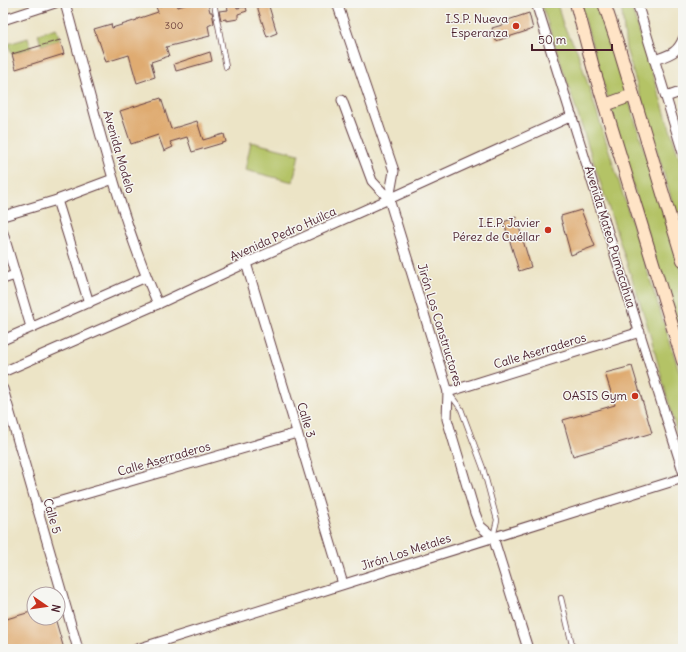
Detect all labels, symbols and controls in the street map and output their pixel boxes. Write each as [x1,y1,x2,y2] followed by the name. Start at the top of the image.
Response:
[445,11,508,40] place label: I.S.P. Nueva Esperanza
[165,19,183,32] house number: 300
[511,21,521,31] marker: I.S.P. Nueva Esperanza
[532,26,612,52] scale bar
[538,32,567,47] text: 50 m
[100,109,139,195] street label: Avenida Modelo
[582,164,639,310] street label: Avenida Mateo Pumacahua
[227,203,338,264] street label: Avenida Pedro Huilca
[453,215,540,244] place label: I.E.P. Javier Pérez de Cuéllar
[543,225,553,235] marker: I.E.P. Javier Pérez de Cuéllar
[415,262,466,388] street label: Jirón Los Constructores
[492,329,588,372] street label: Calle Aserraderos
[563,388,627,403] place label: OASIS Gym
[630,391,640,401] marker: OASIS Gym
[294,400,319,440] street label: Calle 3
[116,438,212,479] street label: Calle Aserraderos
[40,496,65,535] street label: Calle 5
[359,530,453,573] street label: Jirón Los Metales
[26,586,66,626] north arrow
[48,603,63,614] text: N

